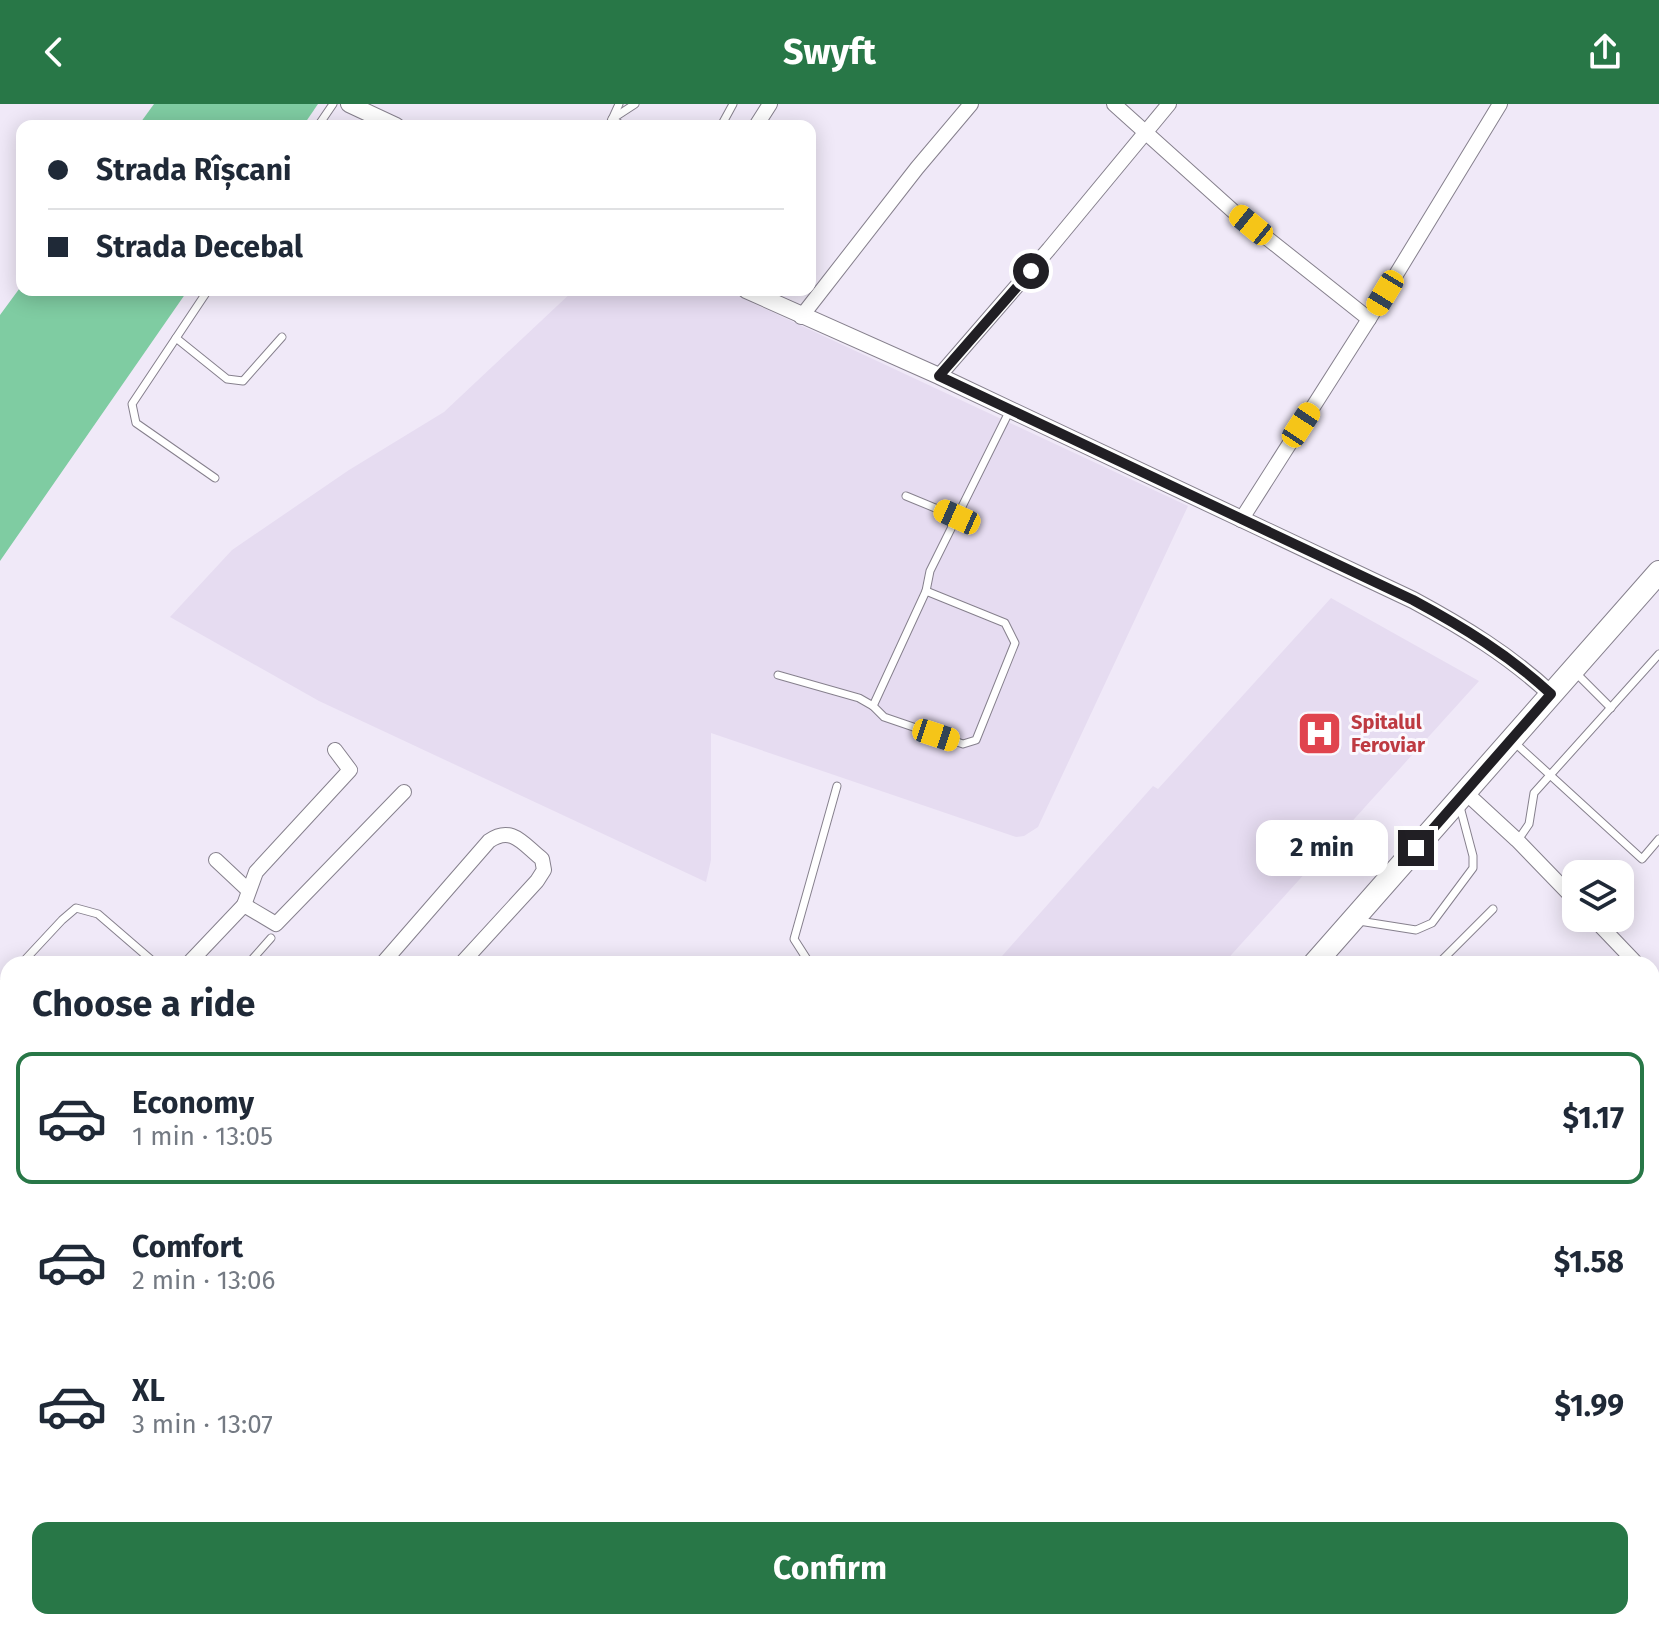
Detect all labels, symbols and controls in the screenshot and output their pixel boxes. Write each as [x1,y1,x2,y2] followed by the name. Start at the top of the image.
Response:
[32,30,76,74] icon: back
[783,30,876,74] text: Swyft
[1583,30,1627,74] icon: share
[96,152,291,188] text: Strada Rîșcani
[1225,201,1277,249] car
[96,229,303,265] text: Strada Decebal
[1013,253,1049,289] route start
[1362,266,1408,320] car
[1278,398,1324,452] car
[930,496,984,538] car
[1296,709,1344,757] hospital icon: Spitalul Feroviar
[1351,710,1426,757] place label: Spitalul Feroviar
[909,716,963,754] car
[1256,820,1388,876] callout: 2 min
[1398,830,1434,866] route end
[1290,832,1354,863] text: 2 min
[1562,860,1634,932] map controls
[1562,860,1634,932] button: layers
[32,982,255,1026] text: Choose a ride
[36,1082,108,1154] icon: car
[132,1085,254,1121] text: Economy
[1563,1100,1624,1136] text: $1.17
[132,1121,273,1152] text: 1 min · 13:05
[36,1226,108,1298] icon: car
[132,1229,243,1265] text: Comfort
[1554,1244,1624,1280] text: $1.58
[132,1265,275,1296] text: 2 min · 13:06
[36,1370,108,1442] icon: car
[132,1373,165,1409] text: XL
[1555,1388,1624,1424] text: $1.99
[132,1409,273,1440] text: 3 min · 13:07
[32,1522,1628,1614] button: Confirm

